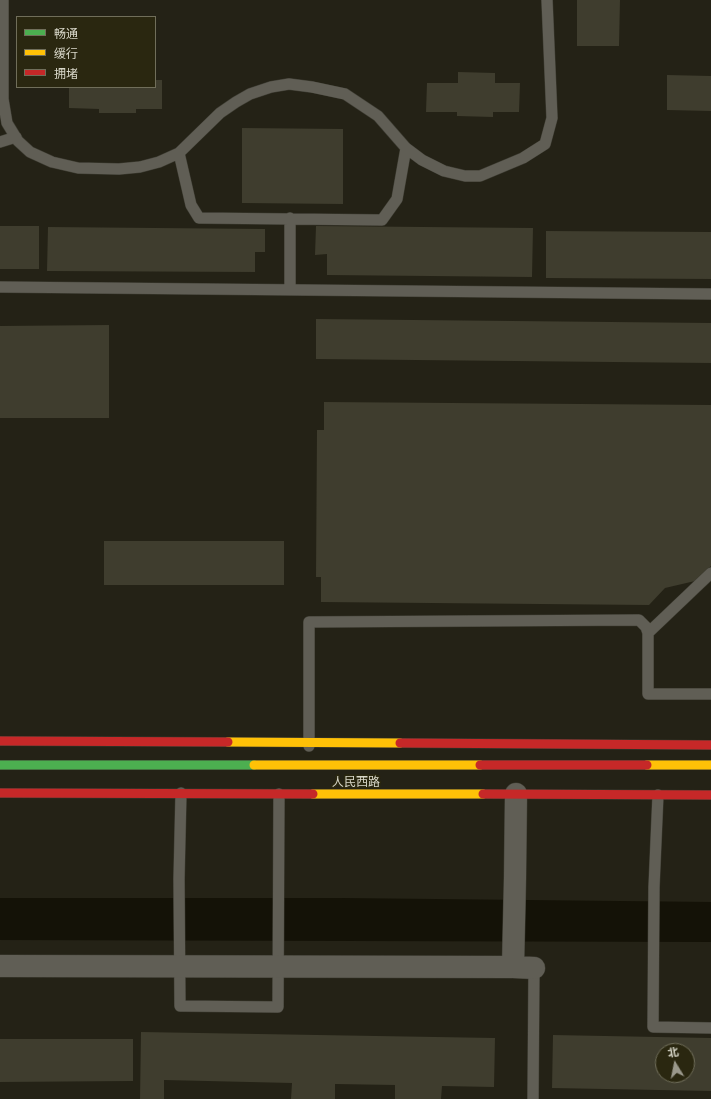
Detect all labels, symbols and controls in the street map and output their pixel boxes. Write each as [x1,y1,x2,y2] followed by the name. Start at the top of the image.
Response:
[16,16,156,88] legend
[54,25,78,41] text: 畅通
[54,45,78,61] text: 缓行
[54,65,78,81] text: 拥堵
[332,775,380,789] street label: 人民西路
[655,1043,695,1083] north arrow
[666,1043,680,1060] text: 北

